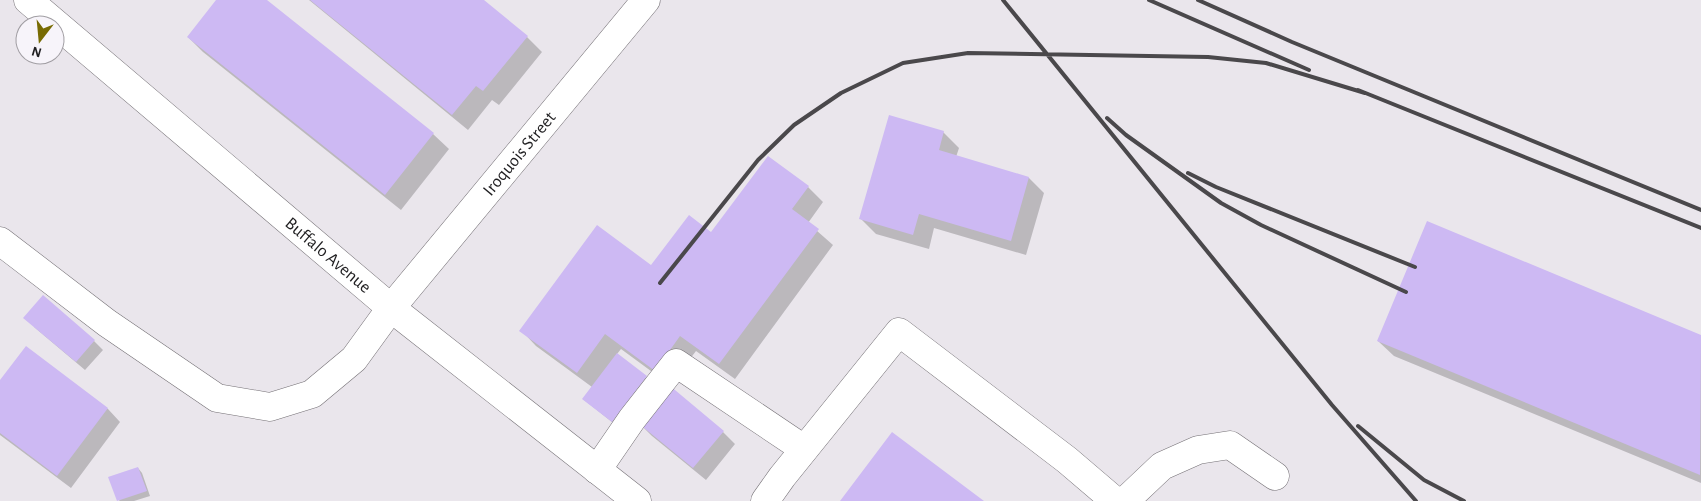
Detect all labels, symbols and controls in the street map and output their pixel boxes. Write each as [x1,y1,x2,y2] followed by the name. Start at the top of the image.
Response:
[15,15,65,65] north arrow
[30,43,43,60] text: N
[480,109,560,199] street label: Iroquois Street
[281,214,374,297] street label: Buffalo Avenue

